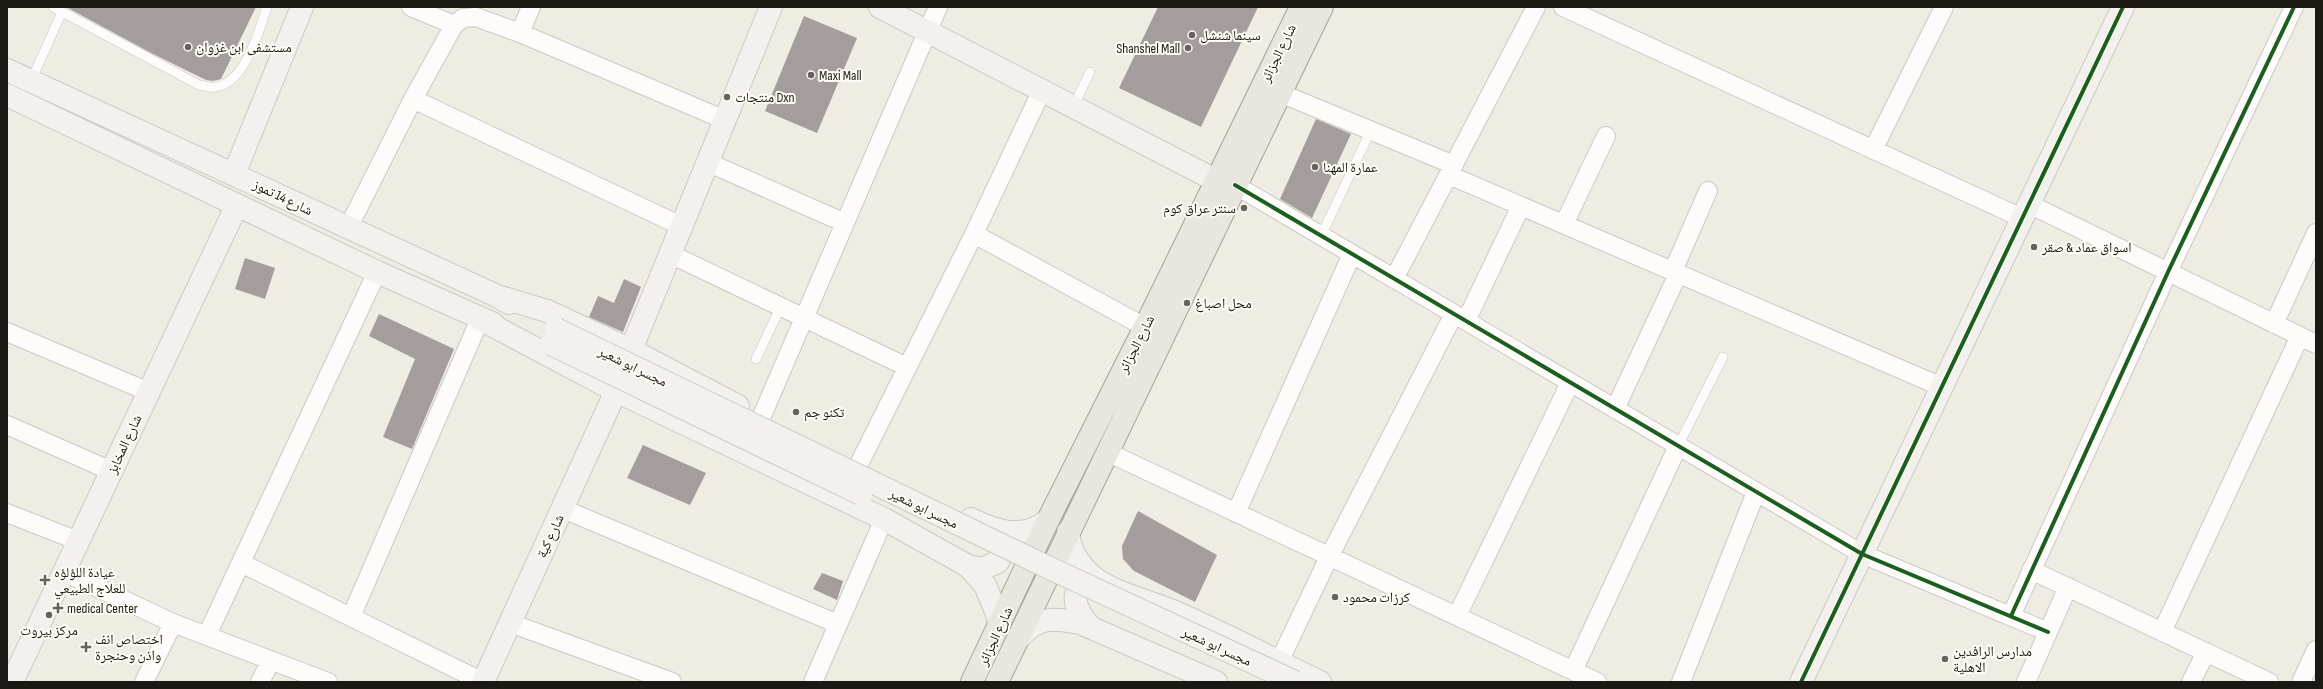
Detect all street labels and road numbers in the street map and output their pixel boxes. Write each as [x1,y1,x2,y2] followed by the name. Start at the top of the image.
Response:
[1257,21,1301,87] street label: شارع الجزائر
[249,175,315,220] street label: شارع 14 تموز
[1114,312,1159,377] street label: شارع الجزائر
[595,342,670,390] street label: مجسر ابو شعير
[103,412,146,478] street label: شارع المخابز
[886,484,961,532] street label: مجسر ابو شعير
[533,512,569,561] street label: شارع كية
[974,604,1017,670] street label: شارع الجزائر
[1179,623,1254,670] street label: مجسر ابو شعير

